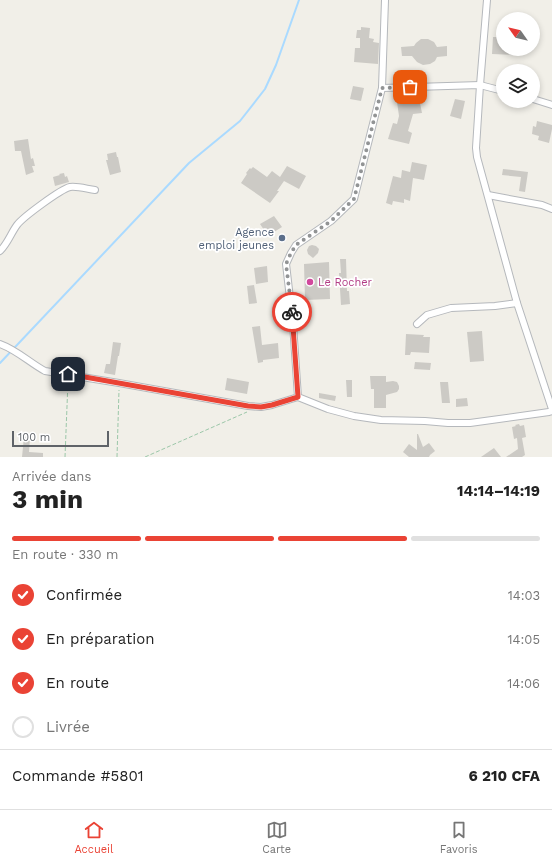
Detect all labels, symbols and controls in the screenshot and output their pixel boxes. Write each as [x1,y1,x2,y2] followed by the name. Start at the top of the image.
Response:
[496,12,540,56] north arrow
[496,12,540,108] map controls
[496,64,540,108] button: layers
[393,70,427,104] pin
[399,76,421,98] icon: bag
[199,226,274,252] place label: Agence emploi jeunes
[277,233,287,243] marker: Agence emploi jeunes
[318,276,373,289] place label: Le Rocher
[305,277,315,287] marker: Le Rocher
[272,292,312,332] courier
[281,301,303,323] icon: bike
[51,357,85,391] pin
[57,363,79,385] icon: home
[12,429,109,448] scale bar
[18,431,50,444] text: 100 m
[12,469,91,484] text: Arrivée dans
[457,482,540,500] text: 14:14–14:19
[12,484,83,514] text: 3 min
[12,547,119,562] text: En route · 330 m
[12,584,34,606] icon: check
[46,586,122,604] text: Confirmée
[508,588,540,603] text: 14:03
[12,628,34,650] icon: check
[46,630,154,648] text: En préparation
[507,632,540,647] text: 14:05
[12,672,34,694] icon: check
[46,674,109,692] text: En route
[507,676,540,691] text: 14:06
[46,718,90,736] text: Livrée
[12,767,144,785] text: Commande #5801
[469,767,540,785] text: 6 210 CFA
[74,819,113,856] tab: Accueil
[262,819,291,856] tab: Carte
[440,819,478,856] tab: Favoris

